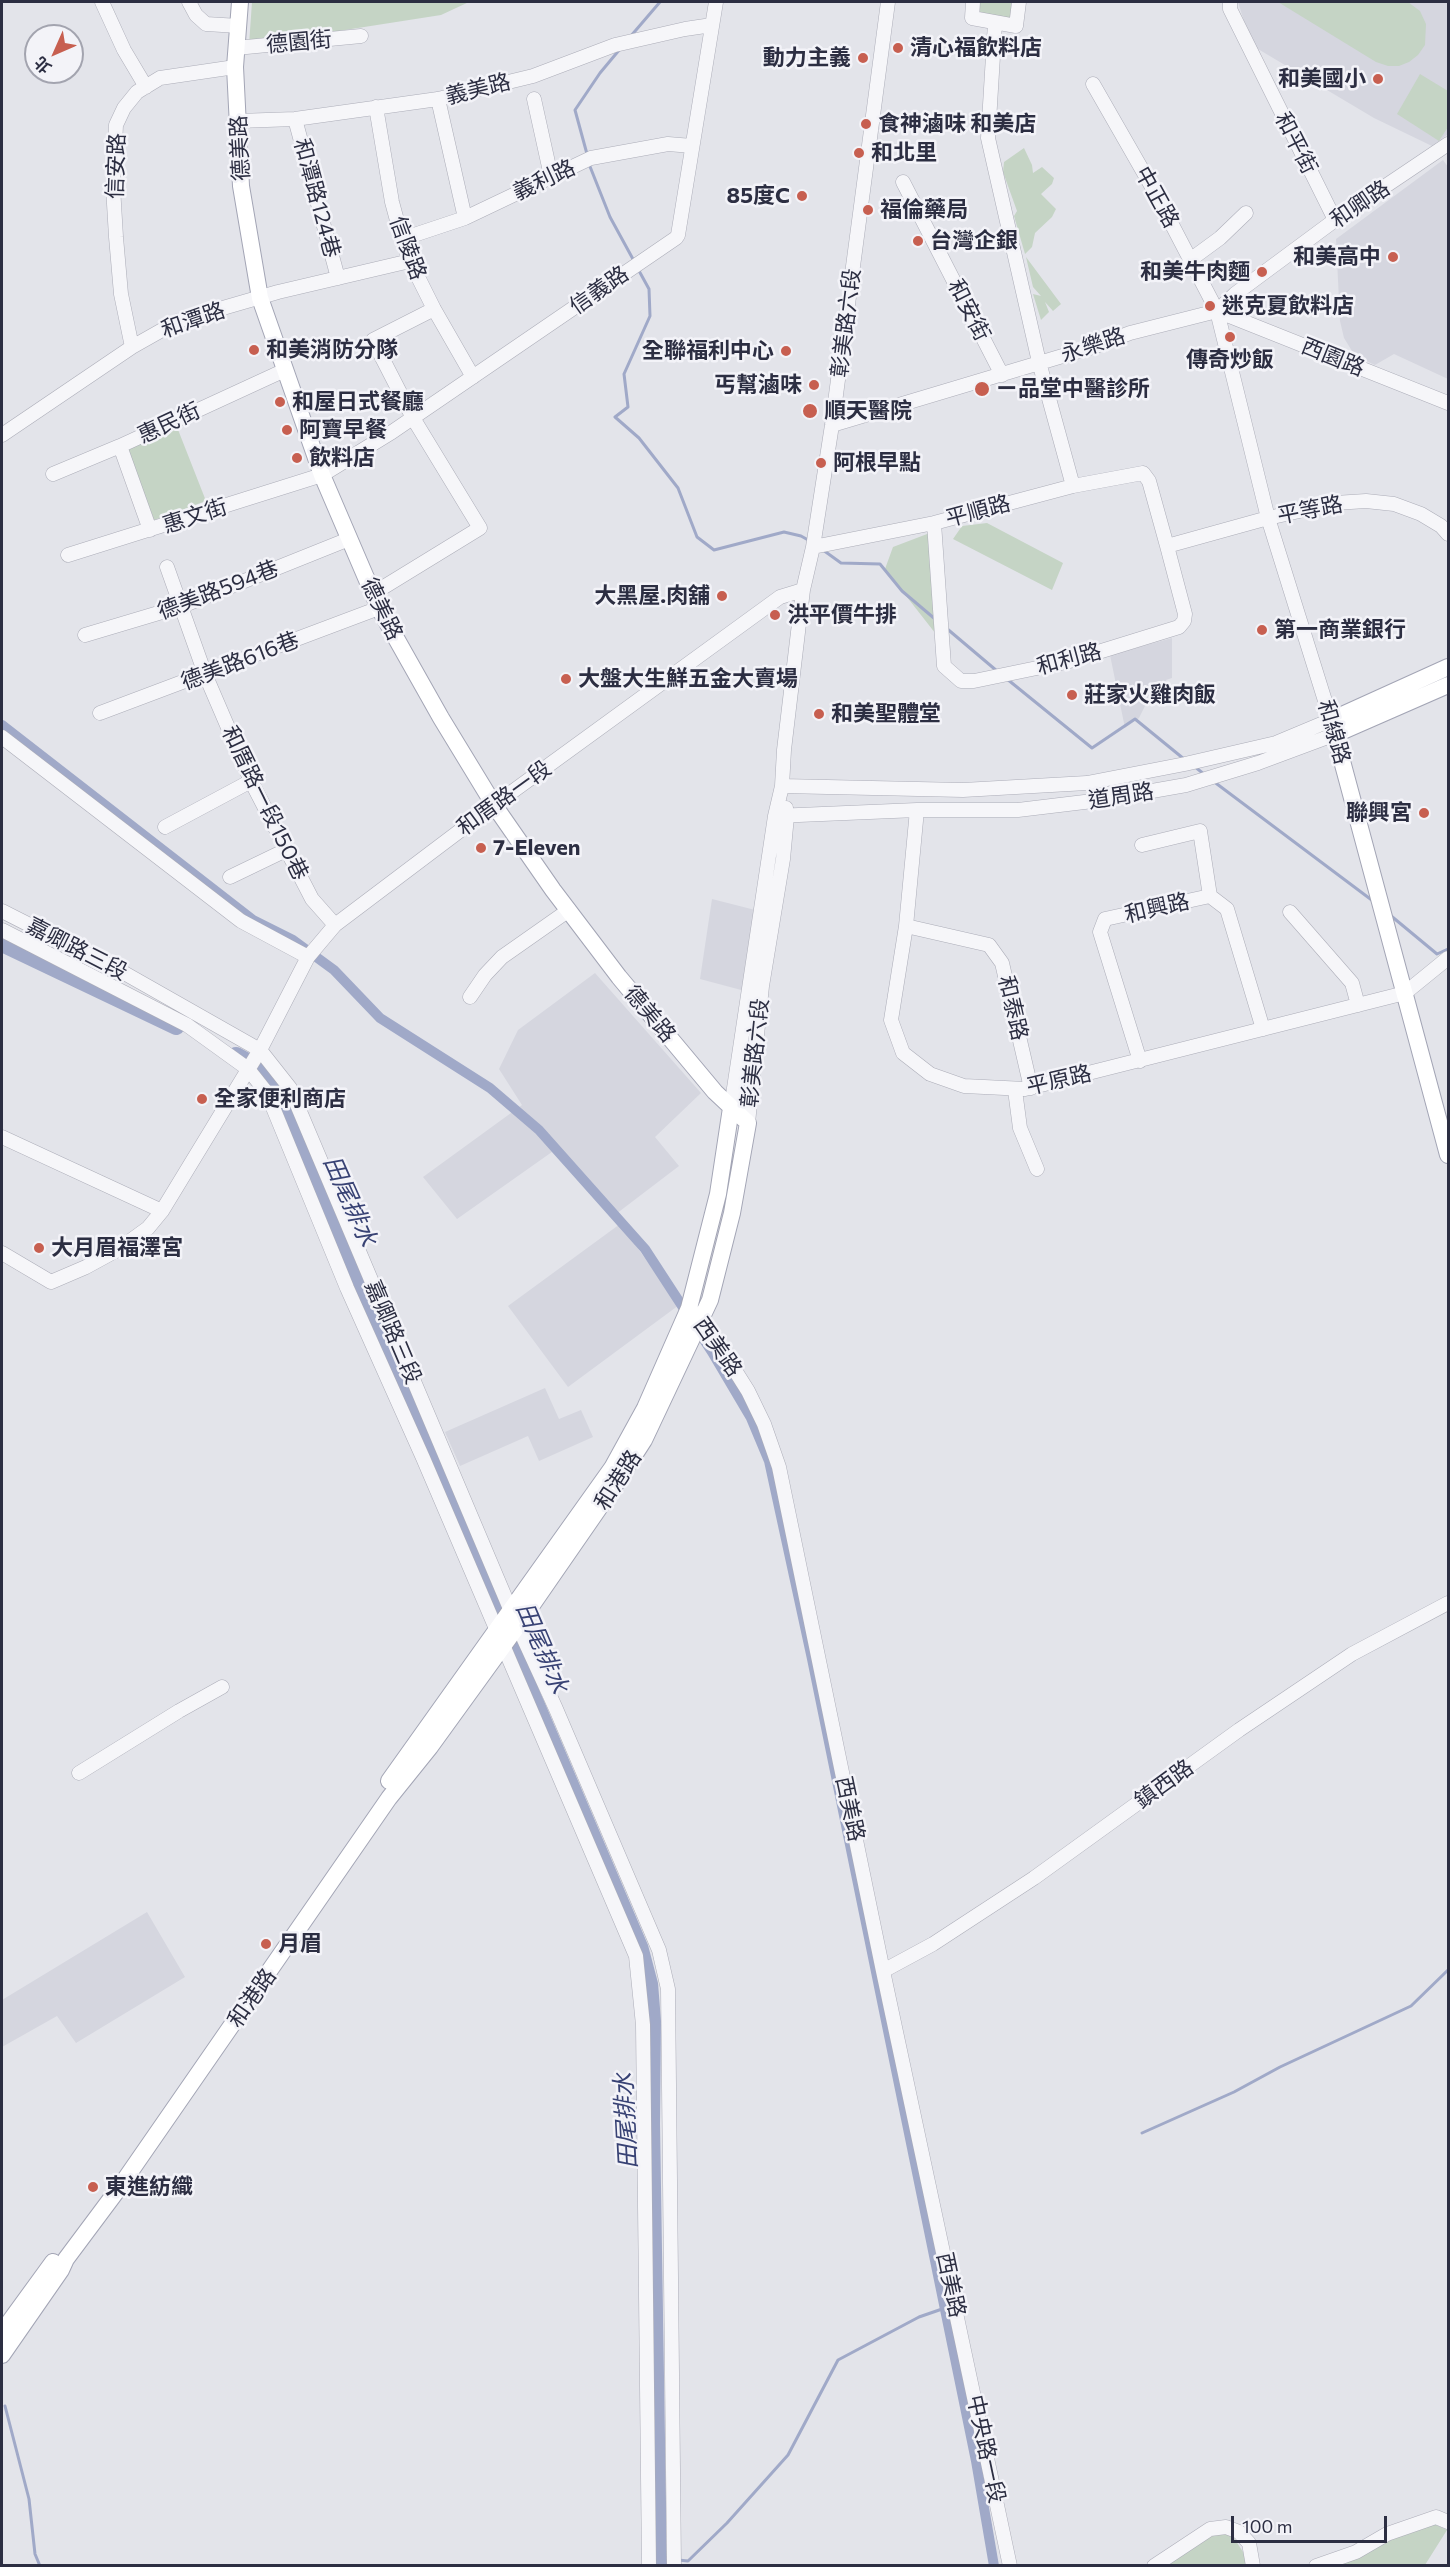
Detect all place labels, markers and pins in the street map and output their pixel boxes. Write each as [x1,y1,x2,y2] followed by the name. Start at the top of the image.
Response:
[910,35,1042,61] place label: 清心福飲料店
[891,41,905,55] marker: 清心福飲料店
[763,45,851,71] place label: 動力主義
[856,51,870,65] marker: 動力主義
[1278,66,1366,92] place label: 和美國小
[1371,72,1385,86] marker: 和美國小
[878,111,1036,137] place label: 食神滷味 和美店
[859,117,873,131] marker: 食神滷味 和美店
[871,140,937,166] place label: 和北里
[852,146,866,160] marker: 和北里
[727,183,790,209] place label: 85度C
[795,189,809,203] marker: 85度C
[880,197,968,223] place label: 福倫藥局
[861,203,875,217] marker: 福倫藥局
[930,228,1018,254] place label: 台灣企銀
[911,234,925,248] marker: 台灣企銀
[1293,244,1381,270] place label: 和美高中
[1386,250,1400,264] marker: 和美高中
[1140,259,1250,285] place label: 和美牛肉麵
[1255,265,1269,279] marker: 和美牛肉麵
[1222,293,1354,319] place label: 迷克夏飲料店
[1203,299,1217,313] marker: 迷克夏飲料店
[1223,330,1237,344] marker: 傳奇炒飯
[266,337,398,363] place label: 和美消防分隊
[642,338,774,364] place label: 全聯福利中心
[247,343,261,357] marker: 和美消防分隊
[779,344,793,358] marker: 全聯福利中心
[1186,347,1274,373] place label: 傳奇炒飯
[714,372,802,398] place label: 丐幫滷味
[996,376,1150,402] place label: ㄧ品堂中醫診所
[807,378,821,392] marker: 丐幫滷味
[973,380,991,398] marker: ㄧ品堂中醫診所
[292,389,424,415] place label: 和屋日式餐廳
[273,395,287,409] marker: 和屋日式餐廳
[824,398,912,424] place label: 順天醫院
[801,402,819,420] marker: 順天醫院
[299,417,387,443] place label: 阿寶早餐
[280,423,294,437] marker: 阿寶早餐
[309,445,375,471] place label: 飲料店
[833,450,921,476] place label: 阿根早點
[290,451,304,465] marker: 飲料店
[814,456,828,470] marker: 阿根早點
[594,583,710,609] place label: 大黑屋.肉舖
[715,589,729,603] marker: 大黑屋.肉舖
[787,602,897,628] place label: 洪平價牛排
[768,608,782,622] marker: 洪平價牛排
[1274,617,1406,643] place label: 第一商業銀行
[1255,623,1269,637] marker: 第一商業銀行
[578,666,798,692] place label: 大盤大生鮮五金大賣場
[559,672,573,686] marker: 大盤大生鮮五金大賣場
[1084,682,1216,708] place label: 莊家火雞肉飯
[1065,688,1079,702] marker: 莊家火雞肉飯
[831,701,941,727] place label: 和美聖體堂
[812,707,826,721] marker: 和美聖體堂
[1346,800,1412,826] place label: 聯興宮
[1417,806,1431,820] marker: 聯興宮
[493,835,581,861] place label: 7-Eleven
[474,841,488,855] marker: 7-Eleven
[214,1086,346,1112] place label: 全家便利商店
[195,1092,209,1106] marker: 全家便利商店
[51,1235,183,1261] place label: 大月眉福澤宮
[32,1241,46,1255] marker: 大月眉福澤宮
[278,1931,322,1957] place label: 月眉
[259,1937,273,1951] marker: 月眉
[105,2174,193,2200] place label: 東進紡織
[86,2180,100,2194] marker: 東進紡織

